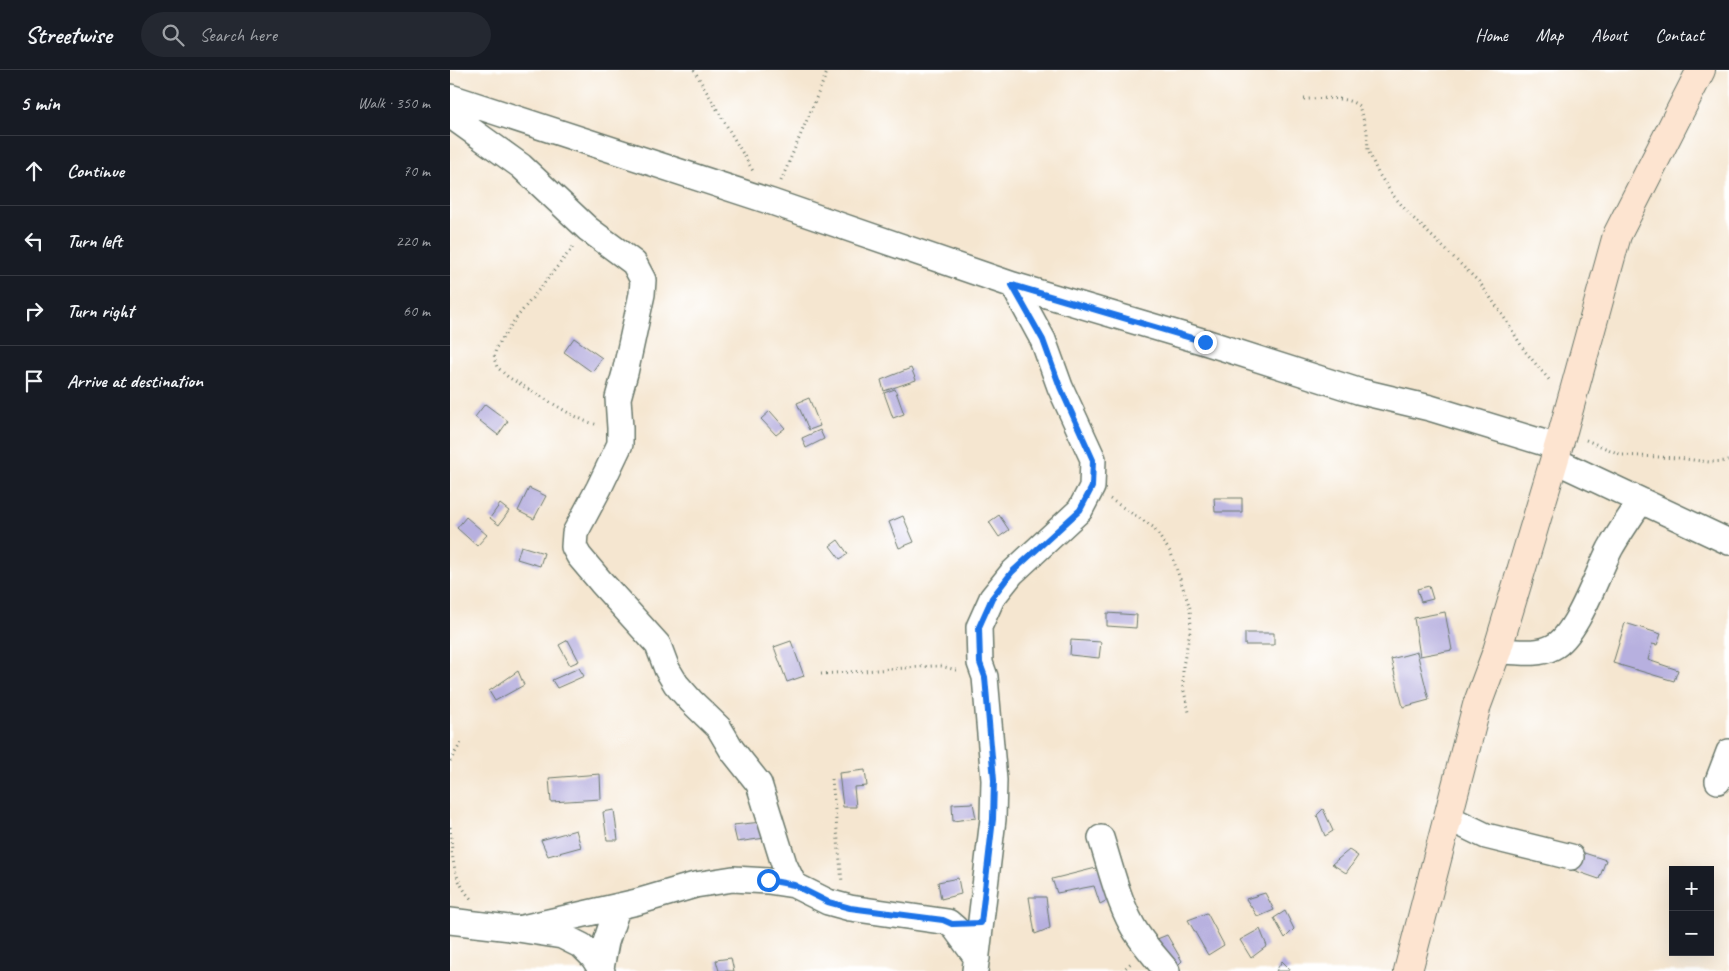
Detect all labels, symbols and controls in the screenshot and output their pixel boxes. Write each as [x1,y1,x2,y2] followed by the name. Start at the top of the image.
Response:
[141,12,491,57] search box
[25,20,111,50] text: Streetwise
[159,21,187,49] icon: search
[199,23,277,47] text: Search here
[1475,24,1508,46] text: Home
[1536,24,1563,46] text: Map
[1591,24,1627,46] text: About
[1655,24,1704,46] text: Contact
[20,90,60,116] text: 5 min
[358,93,430,113] text: Walk · 350 m
[20,157,48,185] icon: ahead
[67,159,124,183] text: Continue
[403,161,430,181] text: 70 m
[20,227,48,255] icon: left
[67,229,122,253] text: Turn left
[396,231,430,251] text: 220 m
[20,297,48,325] icon: right
[67,299,134,323] text: Turn right
[403,301,430,321] text: 60 m
[1194,331,1217,354] route end
[20,367,48,395] icon: arrive
[67,369,203,393] text: Arrive at destination
[1669,866,1714,956] map controls
[1669,866,1714,911] button: +
[757,869,780,892] route start
[1669,911,1714,956] button: −

